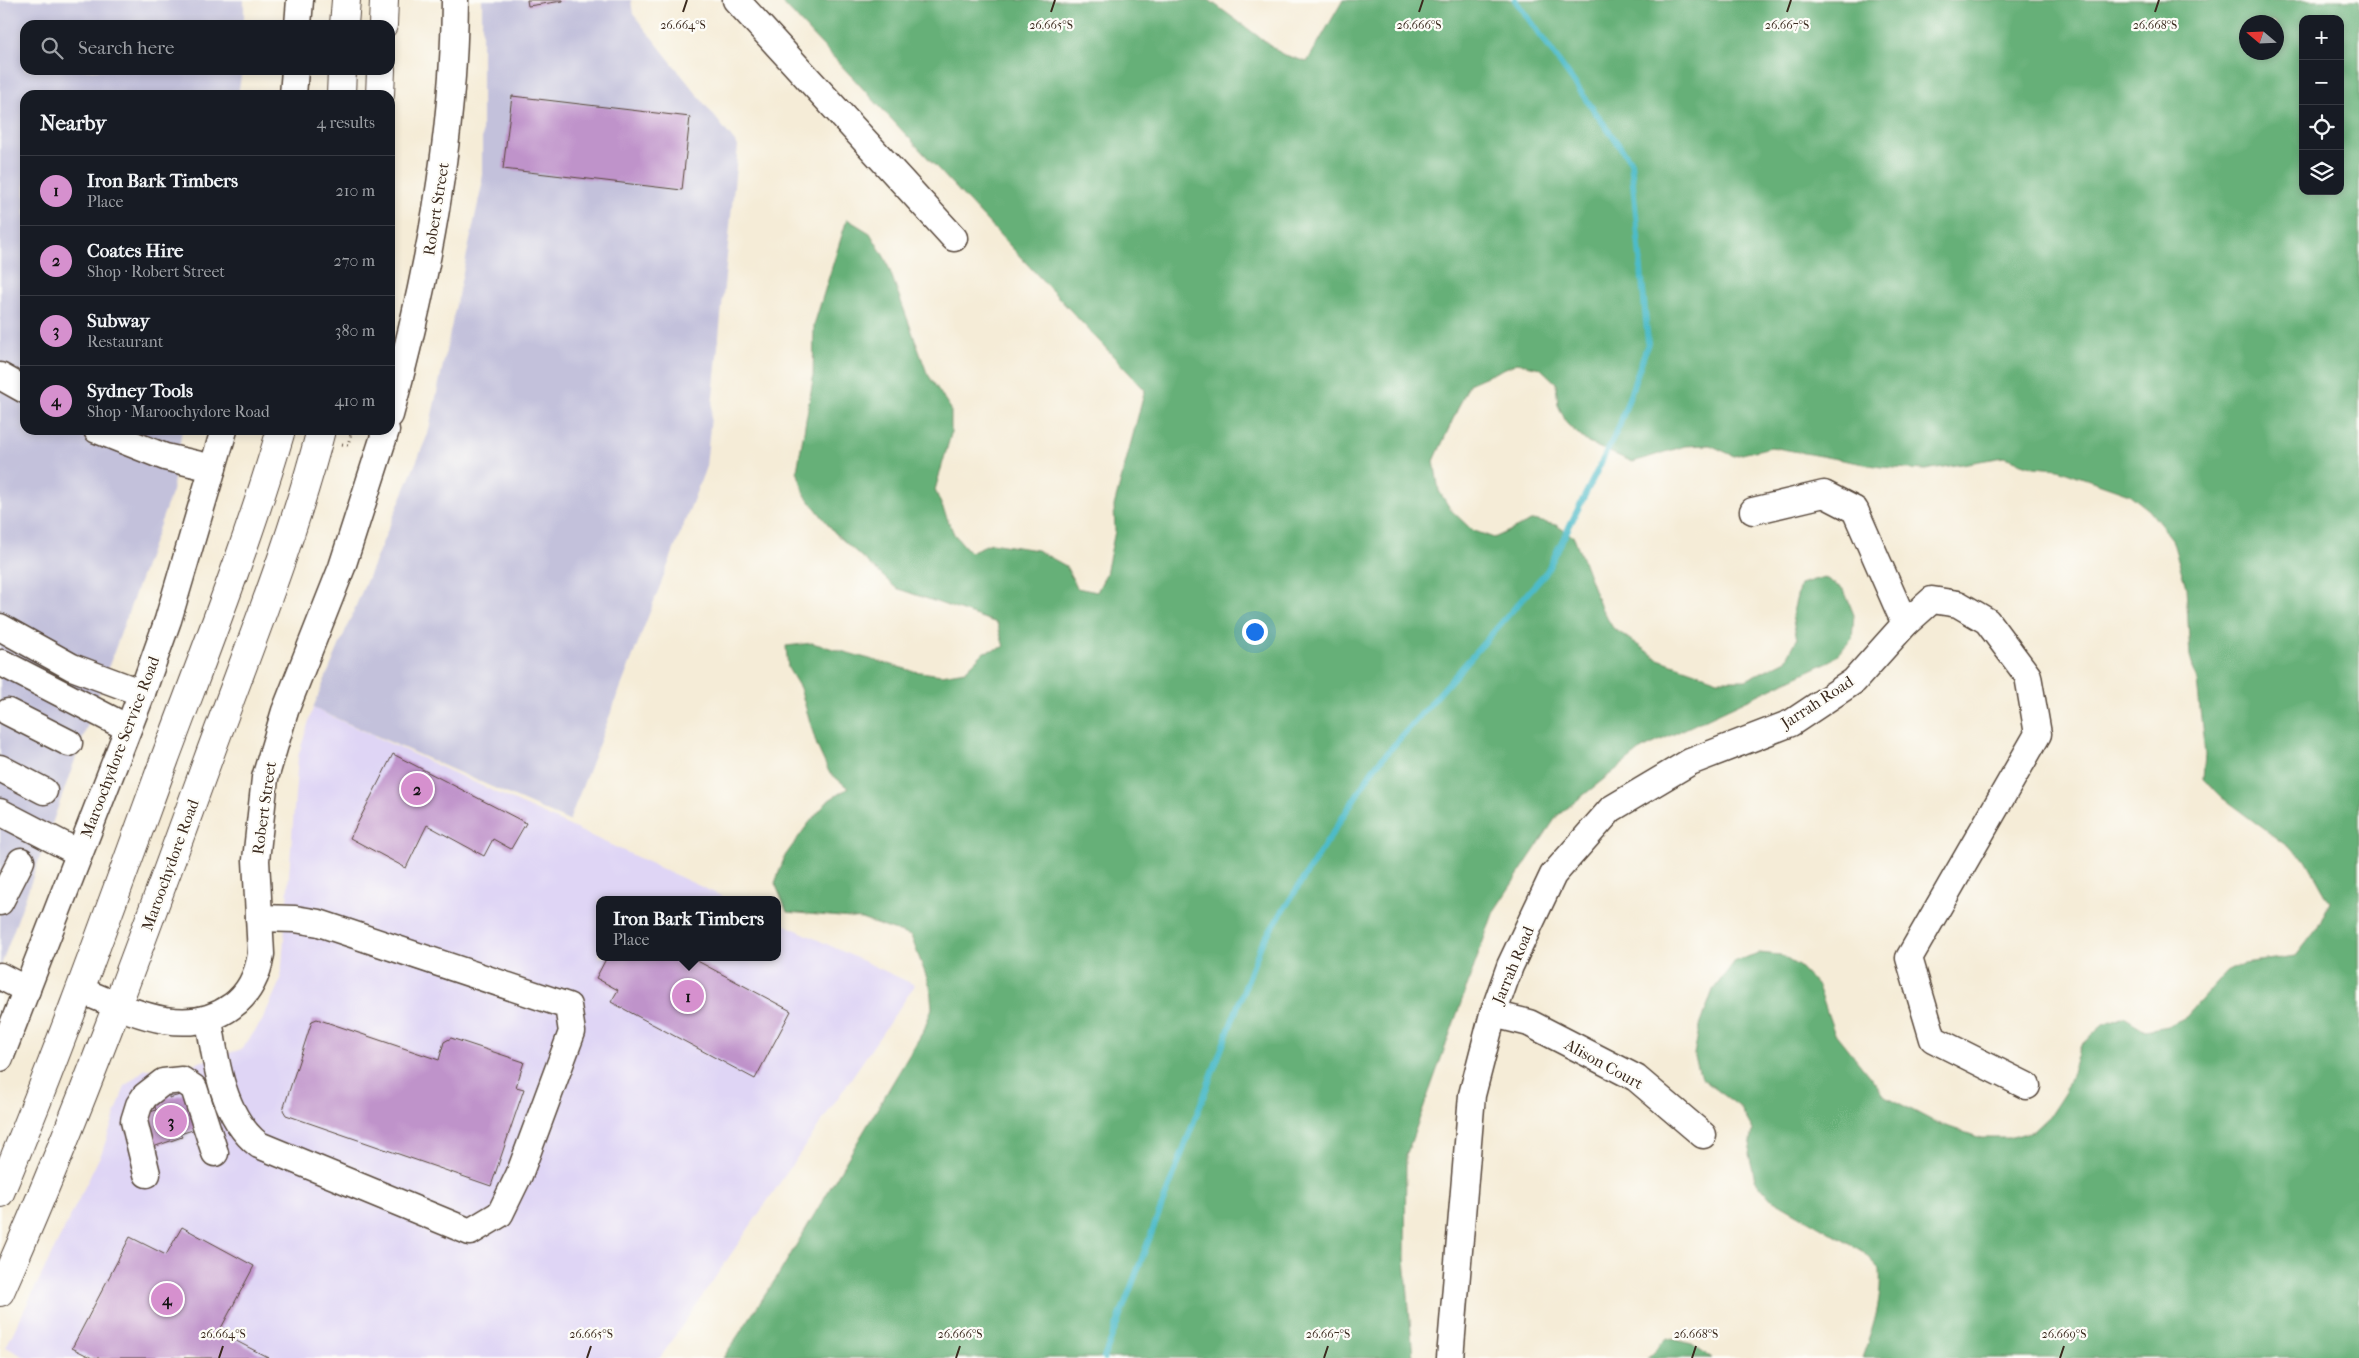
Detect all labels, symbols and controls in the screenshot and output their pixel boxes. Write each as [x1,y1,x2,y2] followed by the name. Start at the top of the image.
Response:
[2239,15,2284,60] north arrow
[2299,15,2344,195] map controls
[2299,15,2344,60] button: +
[660,18,706,32] text: 26.664°S
[1029,18,1073,32] text: 26.665°S
[1396,18,1442,32] text: 26.666°S
[1765,18,1809,32] text: 26.667°S
[2133,18,2177,32] text: 26.668°S
[20,20,395,75] search box
[38,34,66,62] icon: search
[78,37,174,59] text: Search here
[2299,60,2344,105] button: −
[2299,105,2344,150] button: locate
[40,111,106,135] text: Nearby
[317,113,375,132] text: 4 results
[2299,150,2344,195] button: layers
[419,161,453,257] street label: Robert Street
[87,170,238,192] text: Iron Bark Timbers
[53,181,59,200] text: 1
[336,181,375,200] text: 210 m
[87,192,123,211] text: Place
[87,240,184,262] text: Coates Hire
[52,251,60,270] text: 2
[334,251,375,270] text: 270 m
[87,262,225,281] text: Shop · Robert Street
[87,310,150,332] text: Subway
[53,321,59,340] text: 3
[335,321,375,340] text: 380 m
[87,332,163,351] text: Restaurant
[87,380,193,402] text: Sydney Tools
[51,391,61,410] text: 4
[334,391,375,410] text: 410 m
[87,402,270,421] text: Shop · Maroochydore Road
[1242,619,1268,645] your location
[77,653,164,840] street label: Maroochydore Service Road
[1776,672,1857,733] street label: Jarrah Road
[248,760,280,856] street label: Robert Street
[401,770,433,808] pin: 2
[137,796,203,933] street label: Maroochydore Road
[596,896,781,961] popup
[613,908,764,930] text: Iron Bark Timbers
[1487,923,1538,1008] street label: Jarrah Road
[613,930,649,949] text: Place
[672,977,704,1015] pin: 1
[1561,1034,1647,1093] street label: Alison Court
[155,1102,187,1140] pin: 3
[151,1280,183,1318] pin: 4
[200,1327,246,1341] text: 26.664°S
[569,1327,613,1341] text: 26.665°S
[937,1327,983,1341] text: 26.666°S
[1306,1327,1350,1341] text: 26.667°S
[1674,1327,1718,1341] text: 26.668°S
[2042,1327,2086,1341] text: 26.669°S

